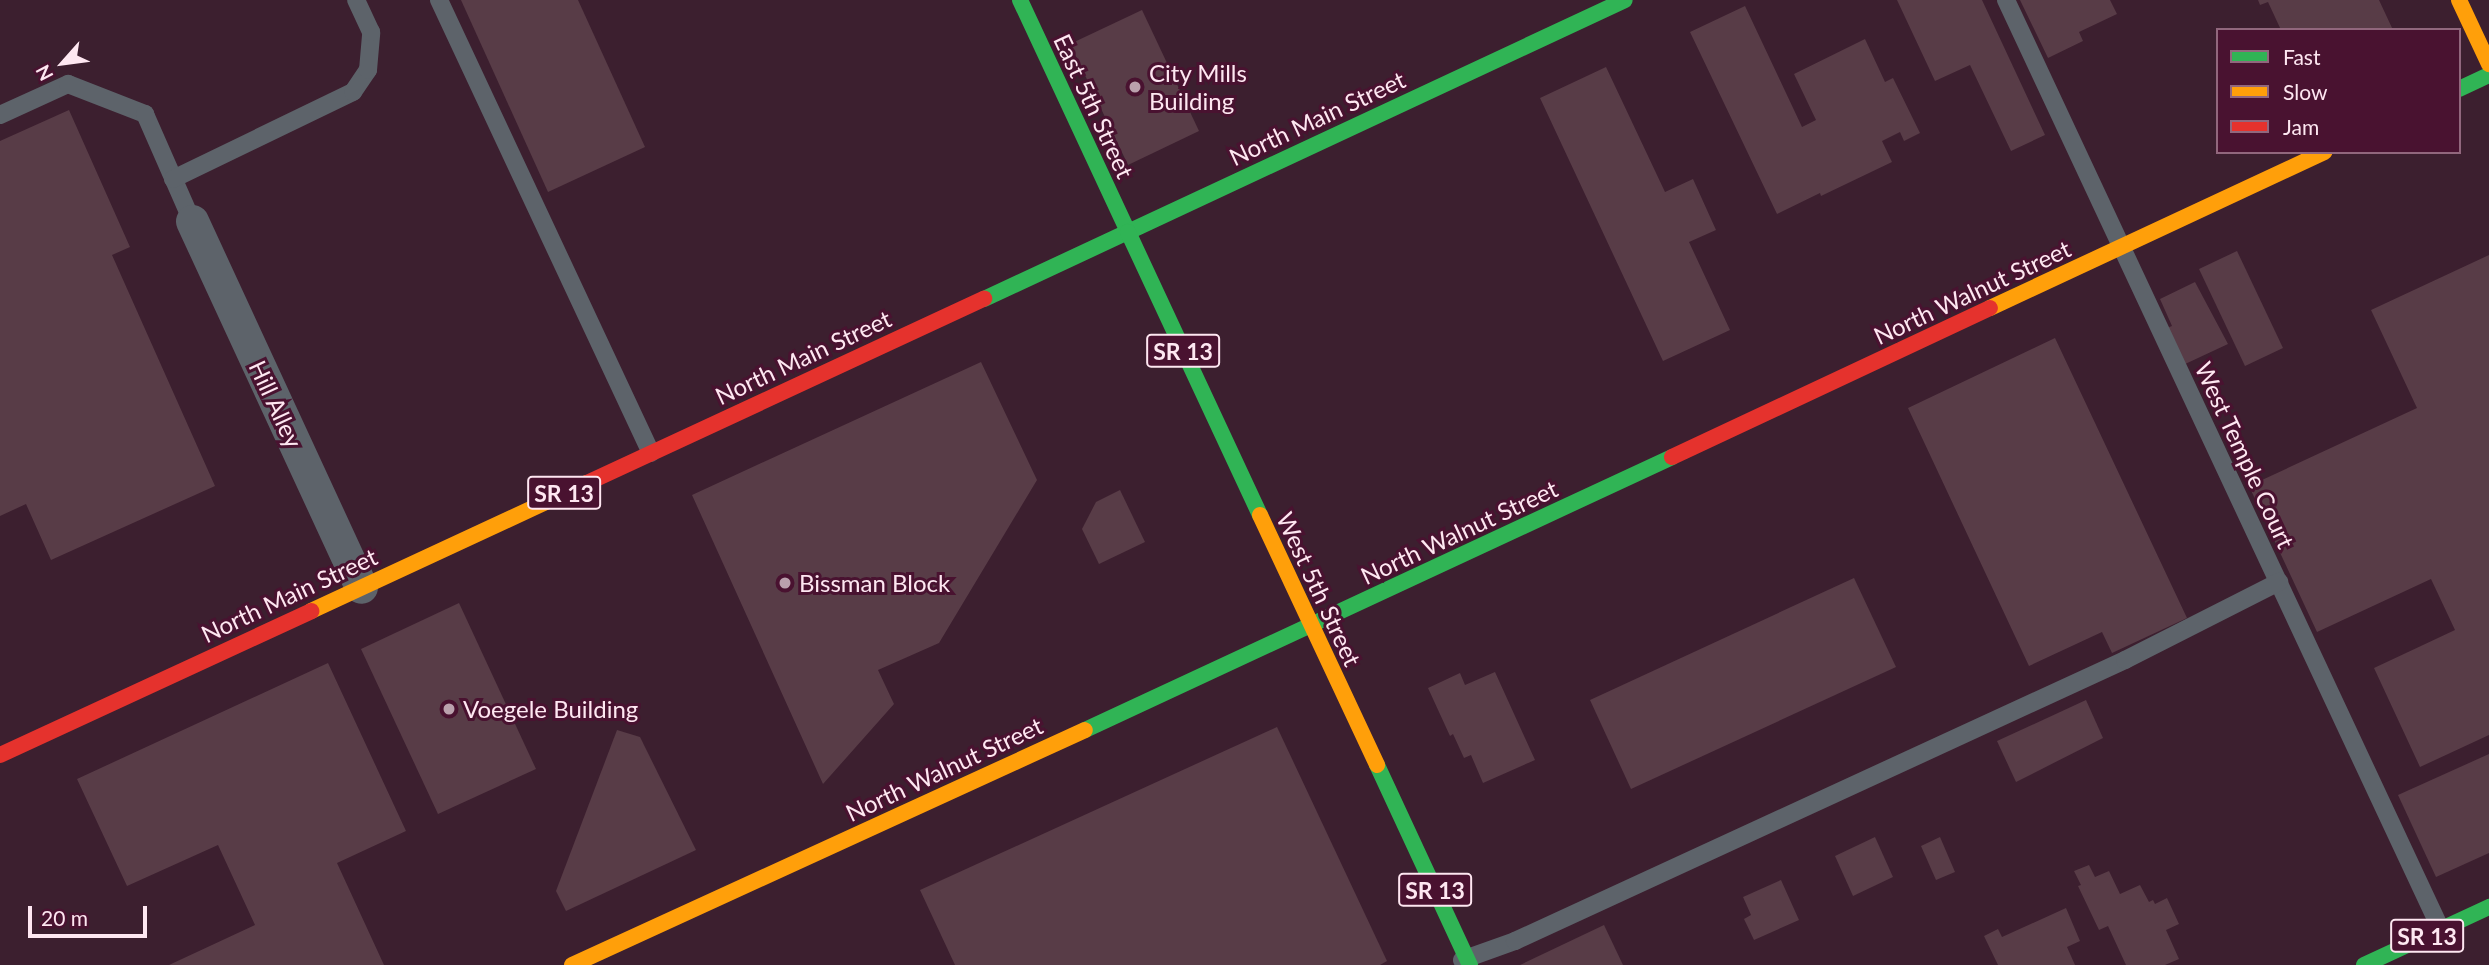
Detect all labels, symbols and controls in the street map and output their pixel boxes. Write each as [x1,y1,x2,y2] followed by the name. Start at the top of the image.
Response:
[28,28,98,98] north arrow
[2216,28,2461,154] legend
[1048,29,1140,183] street label: East 5th Street
[2283,44,2320,69] text: Fast
[1149,59,1247,115] place label: City Mills Building
[30,61,58,85] text: N
[1224,65,1410,171] street label: North Main Street
[1127,79,1143,95] marker: City Mills Building
[2283,79,2327,104] text: Slow
[2283,114,2319,139] text: Jam
[1869,234,2075,350] street label: North Walnut Street
[710,304,896,410] street label: North Main Street
[1144,332,1222,370] road number: SR 13
[243,355,309,453] street label: Hill Alley
[2189,357,2301,553] street label: West Temple Court
[526,474,602,512] road number: SR 13
[1356,474,1562,590] street label: North Walnut Street
[1271,507,1367,671] street label: West 5th Street
[196,542,382,648] street label: North Main Street
[799,569,950,597] place label: Bissman Block
[777,575,793,591] marker: Bissman Block
[463,695,638,723] place label: Voegele Building
[441,701,457,717] marker: Voegele Building
[841,711,1047,827] street label: North Walnut Street
[1396,870,1474,909] road number: SR 13
[32,892,150,936] scale bar
[41,905,88,930] text: 20 m
[2388,917,2466,956] road number: SR 13

